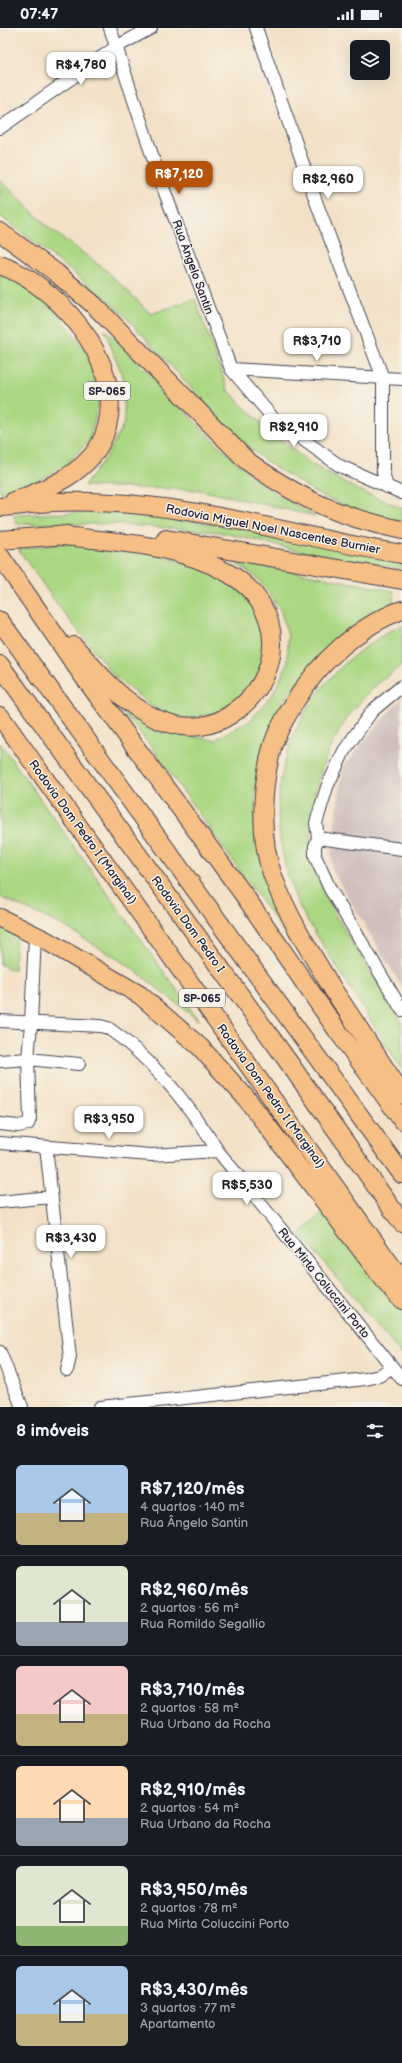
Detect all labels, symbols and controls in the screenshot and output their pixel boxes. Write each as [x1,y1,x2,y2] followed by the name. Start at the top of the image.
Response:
[20,5,58,24] text: 07:47
[350,40,390,80] map controls
[350,40,390,80] button: layers
[44,52,118,86] pin: R$4,780
[55,57,107,73] text: R$4,780
[142,161,216,195] pin: R$7,120
[155,166,203,182] text: R$7,120
[291,166,365,200] pin: R$2,960
[302,171,354,187] text: R$2,960
[168,217,219,317] street label: Rua Ângelo Santin
[280,328,354,362] pin: R$3,710
[293,333,341,349] text: R$3,710
[84,382,130,400] road number: SP-065
[257,414,331,448] pin: R$2,910
[269,419,319,435] text: R$2,910
[164,501,382,558] street label: Rodovia Miguel Noel Nascentes Burnier
[25,757,140,907] street label: Rodovia Dom Pedro I (Marginal)
[148,873,228,975] street label: Rodovia Dom Pedro I
[179,989,225,1007] road number: SP-065
[213,1021,328,1171] street label: Rodovia Dom Pedro I (Marginal)
[72,1106,146,1140] pin: R$3,950
[83,1111,135,1127] text: R$3,950
[210,1172,284,1206] pin: R$5,530
[221,1177,273,1193] text: R$5,530
[34,1225,108,1259] pin: R$3,430
[274,1225,373,1342] street label: Rua Mirta Coluccini Porto
[45,1230,97,1246] text: R$3,430
[364,1420,386,1442] icon: filters
[16,1421,89,1441] text: 8 imóveis
[140,1479,244,1499] text: R$7,120/mês
[48,1481,96,1529] icon: home
[140,1499,245,1515] text: 4 quartos · 140 m²
[140,1515,248,1531] text: Rua Ângelo Santin
[140,1580,248,1600] text: R$2,960/mês
[48,1582,96,1630] icon: home
[140,1600,239,1616] text: 2 quartos · 56 m²
[140,1616,265,1632] text: Rua Romildo Segallio
[140,1680,245,1700] text: R$3,710/mês
[48,1682,96,1730] icon: home
[140,1700,239,1716] text: 2 quartos · 58 m²
[140,1716,271,1732] text: Rua Urbano da Rocha
[140,1780,245,1800] text: R$2,910/mês
[48,1782,96,1830] icon: home
[140,1800,239,1816] text: 2 quartos · 54 m²
[140,1816,271,1832] text: Rua Urbano da Rocha
[140,1880,248,1900] text: R$3,950/mês
[48,1882,96,1930] icon: home
[140,1900,238,1916] text: 2 quartos · 78 m²
[140,1916,289,1932] text: Rua Mirta Coluccini Porto
[140,1980,248,2000] text: R$3,430/mês
[48,1982,96,2030] icon: home
[140,2000,236,2016] text: 3 quartos · 77 m²
[140,2016,215,2032] text: Apartamento

